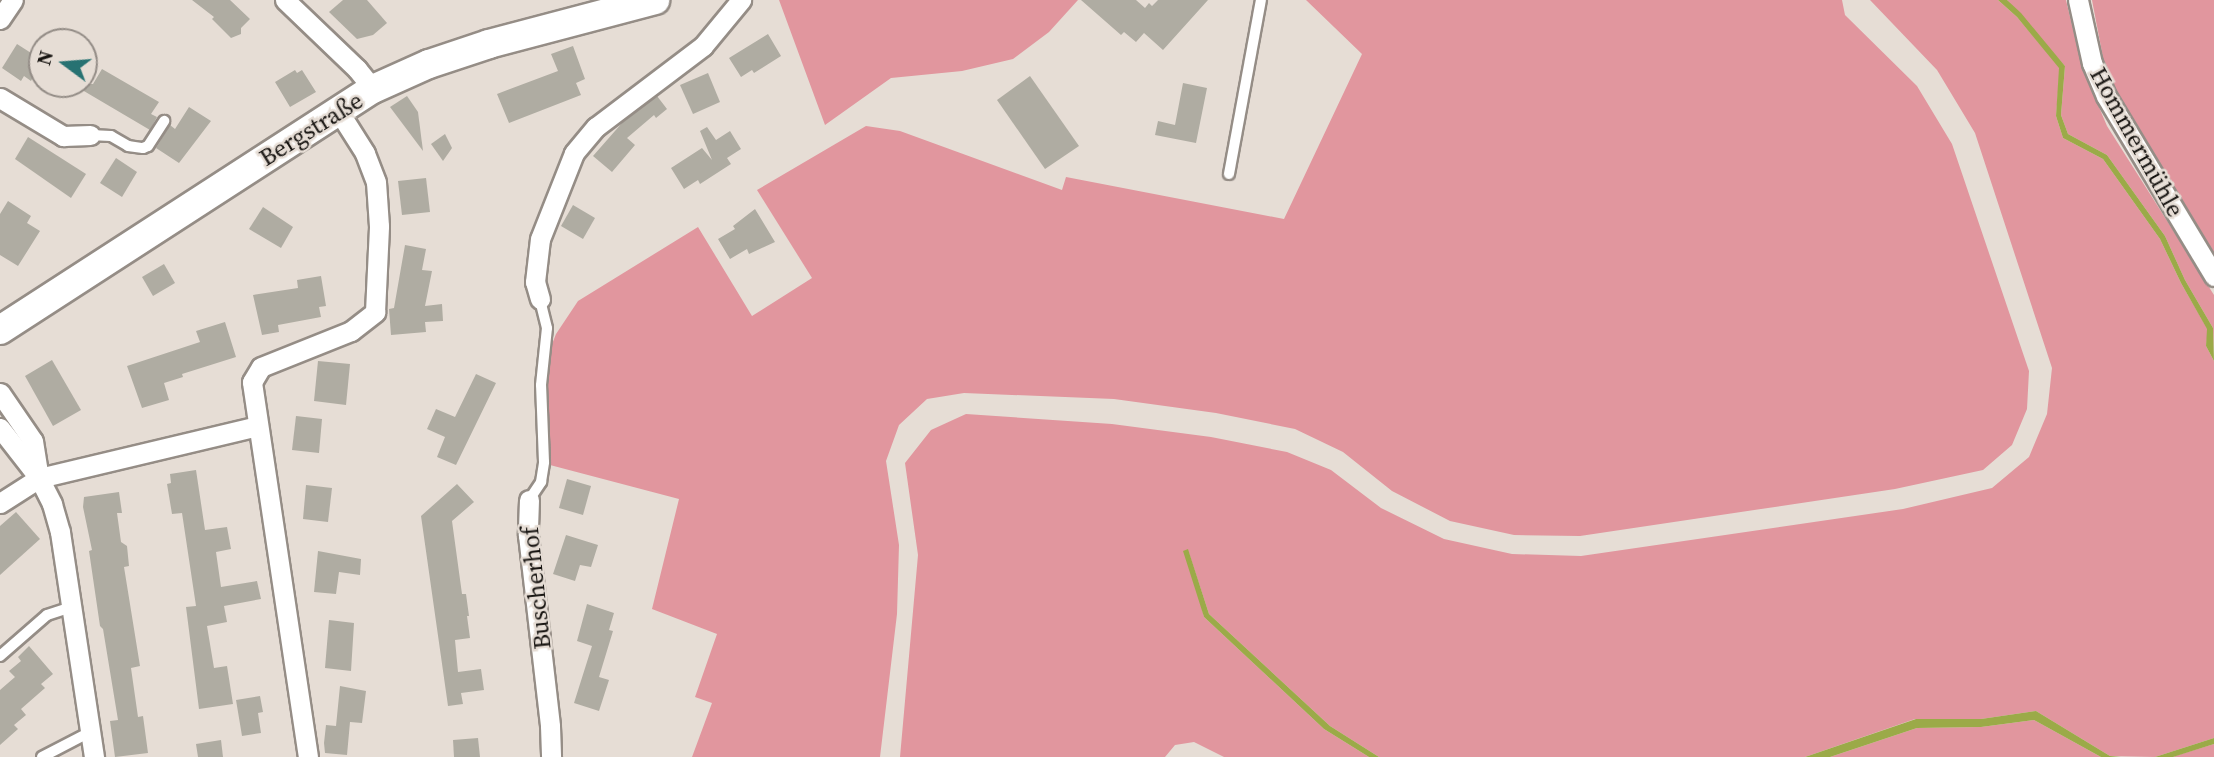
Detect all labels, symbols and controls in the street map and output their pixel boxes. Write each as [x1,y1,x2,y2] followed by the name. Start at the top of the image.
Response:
[28,28,98,98] north arrow
[30,48,59,68] text: N
[2084,62,2190,222] street label: Hommermühle
[254,86,368,172] street label: Bergstraße
[515,525,557,651] street label: Buscherhof

